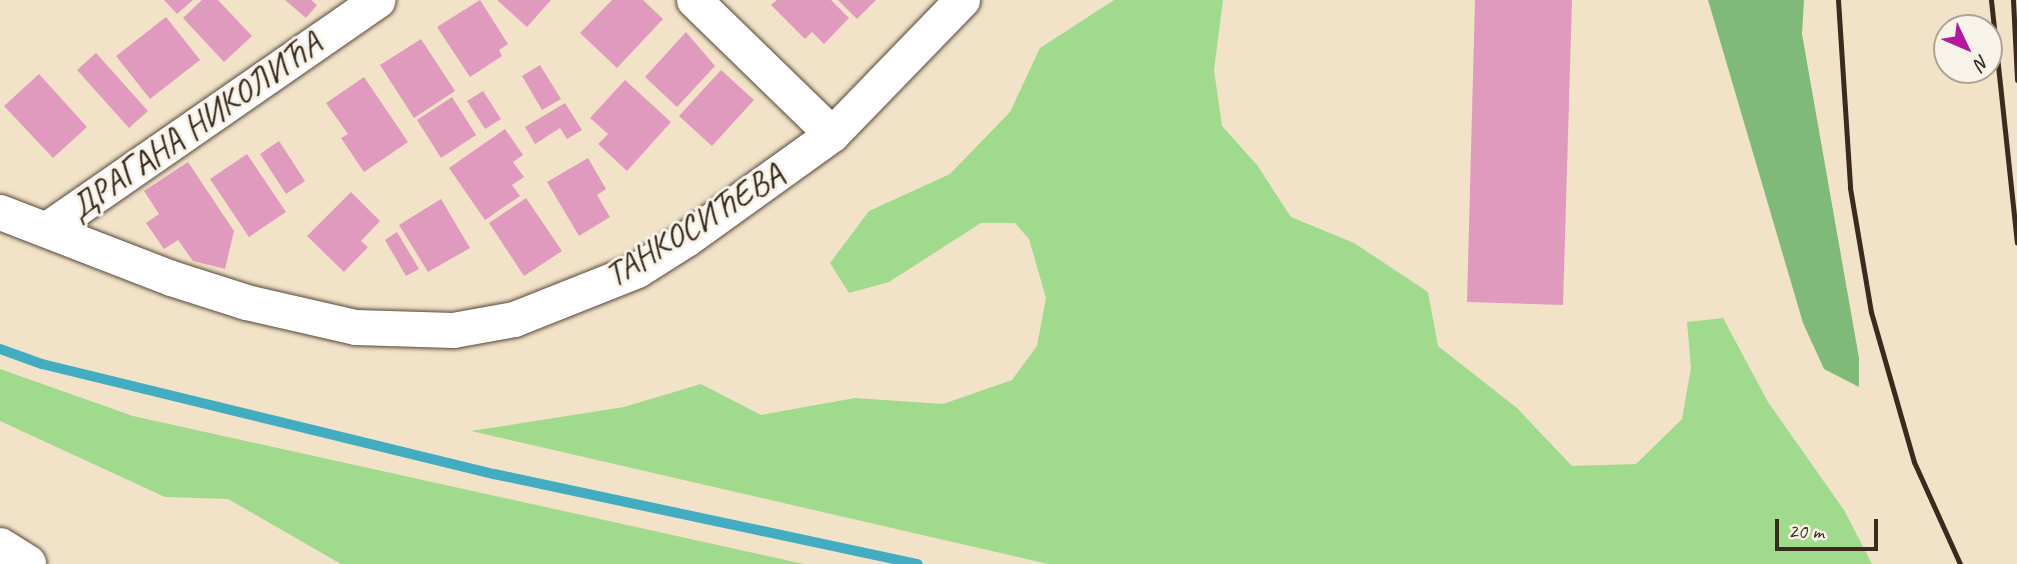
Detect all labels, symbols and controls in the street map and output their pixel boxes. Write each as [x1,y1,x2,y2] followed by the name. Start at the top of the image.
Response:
[1933,14,2003,84] north arrow
[60,23,330,229] street label: ДРАГАНА НИКОЛИЋА
[1969,50,1994,75] text: N
[597,154,791,296] street label: ТАНКОСИЋЕВА
[1779,504,1882,548] scale bar
[1788,518,1824,544] text: 20 m

